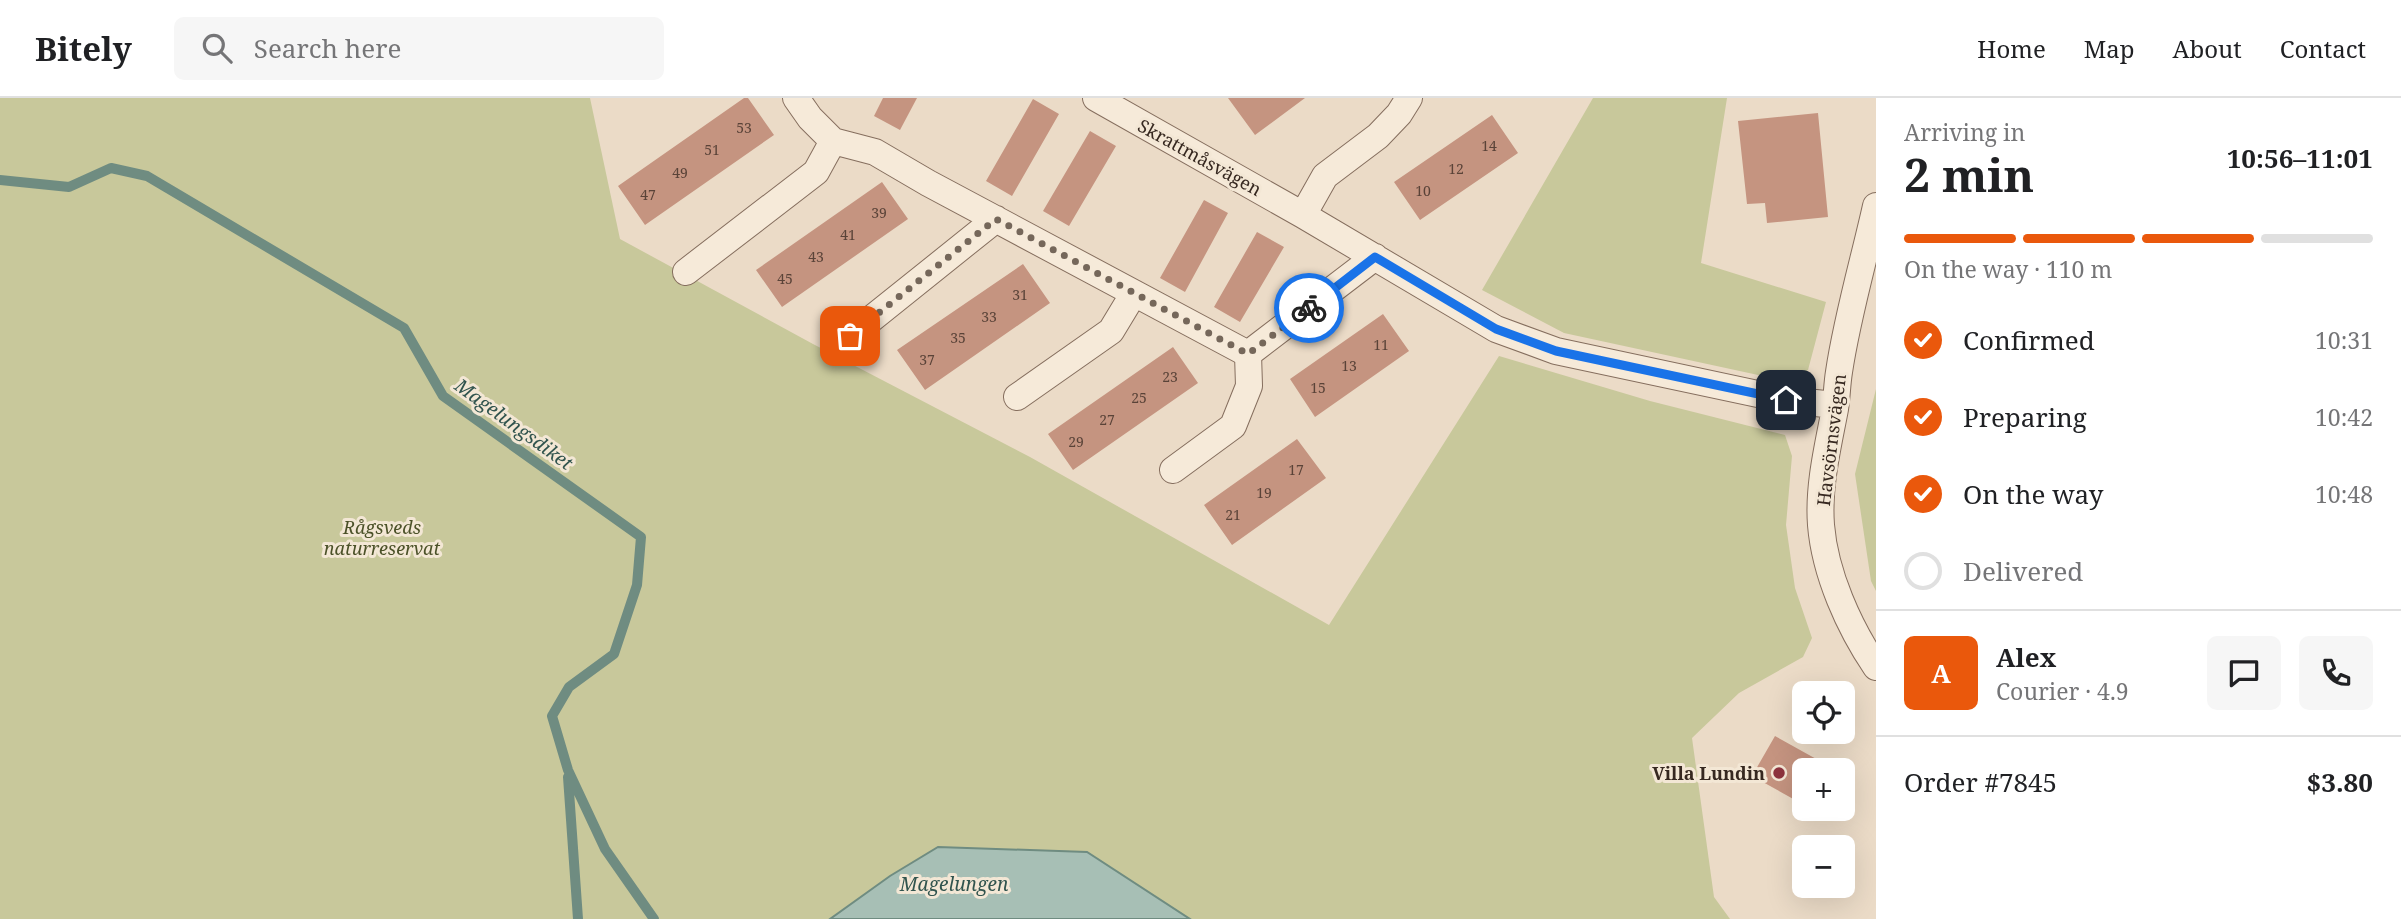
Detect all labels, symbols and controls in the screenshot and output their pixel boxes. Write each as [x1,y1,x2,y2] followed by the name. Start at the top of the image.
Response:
[174,17,664,80] search box
[35,26,132,71] text: Bitely
[198,29,236,67] icon: search
[254,30,401,66] text: Search here
[1977,32,2046,65] text: Home
[2084,32,2135,65] text: Map
[2173,32,2242,65] text: About
[2280,32,2366,65] text: Contact
[1134,113,1266,201] street label: Skrattmåsvägen
[1904,116,2025,148] text: Arriving in
[736,118,752,137] house number: 53
[1481,136,1497,155] house number: 14
[704,140,720,159] house number: 51
[2227,140,2373,176] text: 10:56–11:01
[1904,143,2034,205] text: 2 min
[1448,159,1464,178] house number: 12
[672,163,688,182] house number: 49
[1415,181,1431,200] house number: 10
[640,185,656,204] house number: 47
[871,203,887,222] house number: 39
[840,225,856,244] house number: 41
[808,247,824,266] house number: 43
[1904,253,2112,285] text: On the way · 110 m
[777,269,793,288] house number: 45
[1274,273,1344,343] courier
[1012,285,1028,304] house number: 31
[1290,289,1328,327] icon: bike
[820,306,880,366] pin
[981,307,997,326] house number: 33
[831,317,869,355] icon: bag
[1904,321,1942,359] icon: check
[1963,322,2095,358] text: Confirmed
[2315,324,2373,356] text: 10:31
[950,328,966,347] house number: 35
[1373,335,1389,354] house number: 11
[919,350,935,369] house number: 37
[1341,356,1357,375] house number: 13
[1162,367,1178,386] house number: 23
[1756,370,1816,430] pin
[449,372,579,476] water label: Magelungsdiket
[1811,372,1851,507] street label: Havsörnsvägen
[1310,378,1326,397] house number: 15
[1767,381,1805,419] icon: home
[1131,388,1147,407] house number: 25
[1904,398,1942,436] icon: check
[1963,399,2087,435] text: Preparing
[2315,401,2373,433] text: 10:42
[1099,410,1115,429] house number: 27
[1068,432,1084,451] house number: 29
[1288,460,1304,479] house number: 17
[1904,475,1942,513] icon: check
[1963,476,2103,512] text: On the way
[2315,478,2373,510] text: 10:48
[1256,483,1272,502] house number: 19
[1225,505,1241,524] house number: 21
[324,515,441,560] park label: Rågsveds naturreservat
[1963,553,2083,589] text: Delivered
[2207,636,2281,710] button: chat
[2299,636,2373,710] button: phone
[1996,639,2056,675] text: Alex
[1931,655,1951,691] text: A
[1996,675,2129,707] text: Courier · 4.9
[1792,681,1855,898] map controls
[1792,681,1855,744] button: locate
[1792,758,1855,821] button: +
[1652,761,1765,785] place label: Villa Lundin
[1904,764,2057,800] text: Order #7845
[2307,764,2373,800] text: $3.80
[1771,765,1787,781] marker: Villa Lundin
[1792,835,1855,898] button: −
[899,871,1009,897] water label: Magelungen

